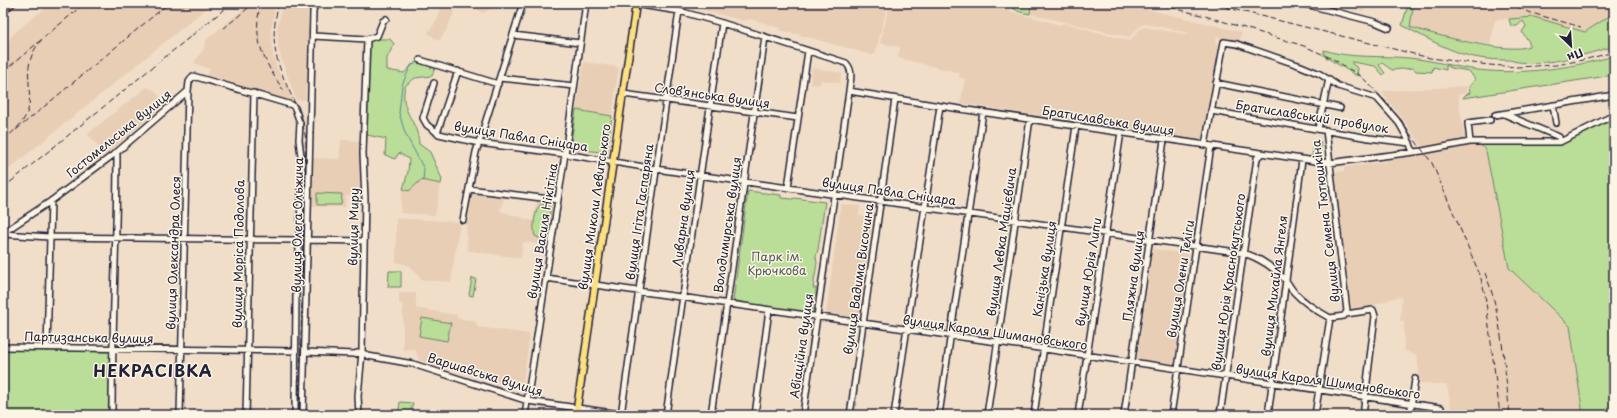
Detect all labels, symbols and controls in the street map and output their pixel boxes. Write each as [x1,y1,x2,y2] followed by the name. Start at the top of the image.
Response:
[1551,26,1591,66] north arrow
[1565,44,1586,67] text: Пн
[653,78,771,112] street label: Словʼянська вулиця
[62,85,175,181] street label: Гостомельська вулиця
[1234,95,1391,137] street label: Братиславський провулок
[1041,101,1176,139] street label: Братиславська вулиця
[453,117,590,156] street label: вулиця Павла Сніцара
[573,122,615,291] street label: вулиця Миколи Левитського
[1306,138,1344,303] street label: вулиця Семена Тютюшкіна
[621,142,658,281] street label: вулиця Ігіта Гаспаряна
[709,156,745,294] street label: Володимирська вулиця
[287,157,307,293] street label: вулиця Олега Ольжича
[522,161,562,300] street label: вулиця Василя Нікітіна
[982,166,1020,317] street label: вулиця Левка Мацієвича
[667,168,699,267] street label: Ливарна вулиця
[821,173,958,209] street label: вулиця Павла Сніцара
[161,176,185,330] street label: вулиця Олександра Олеся
[228,179,248,328] street label: вулиця Моріса Подолова
[343,188,363,266] street label: вулиця Миру
[1207,192,1249,372] street label: вулиця Юрія Краснокутського
[838,202,878,356] street label: вулиця Вадима Височина
[1256,214,1292,357] street label: вулиця Михайла Янгеля
[1071,216,1106,328] street label: вулиця Юрія Липи
[1027,219,1061,318] street label: Канізька вулиця
[1162,219,1198,339] street label: вулиця Олени Теліги
[1118,229,1148,323] street label: Пляжна вулиця
[748,247,807,279] park label: Парк ім. Крючкова
[785,292,817,400] street label: Авіаційна вулиця
[902,310,1089,354] street label: вулиця Кароля Шимановського
[24,327,154,347] street label: Партизанська вулиця
[426,348,545,400] street label: Варшавська вулиця
[93,358,213,382] district label: НЕКРАСІВКА
[1235,359,1422,403] street label: вулиця Кароля Шимановського

